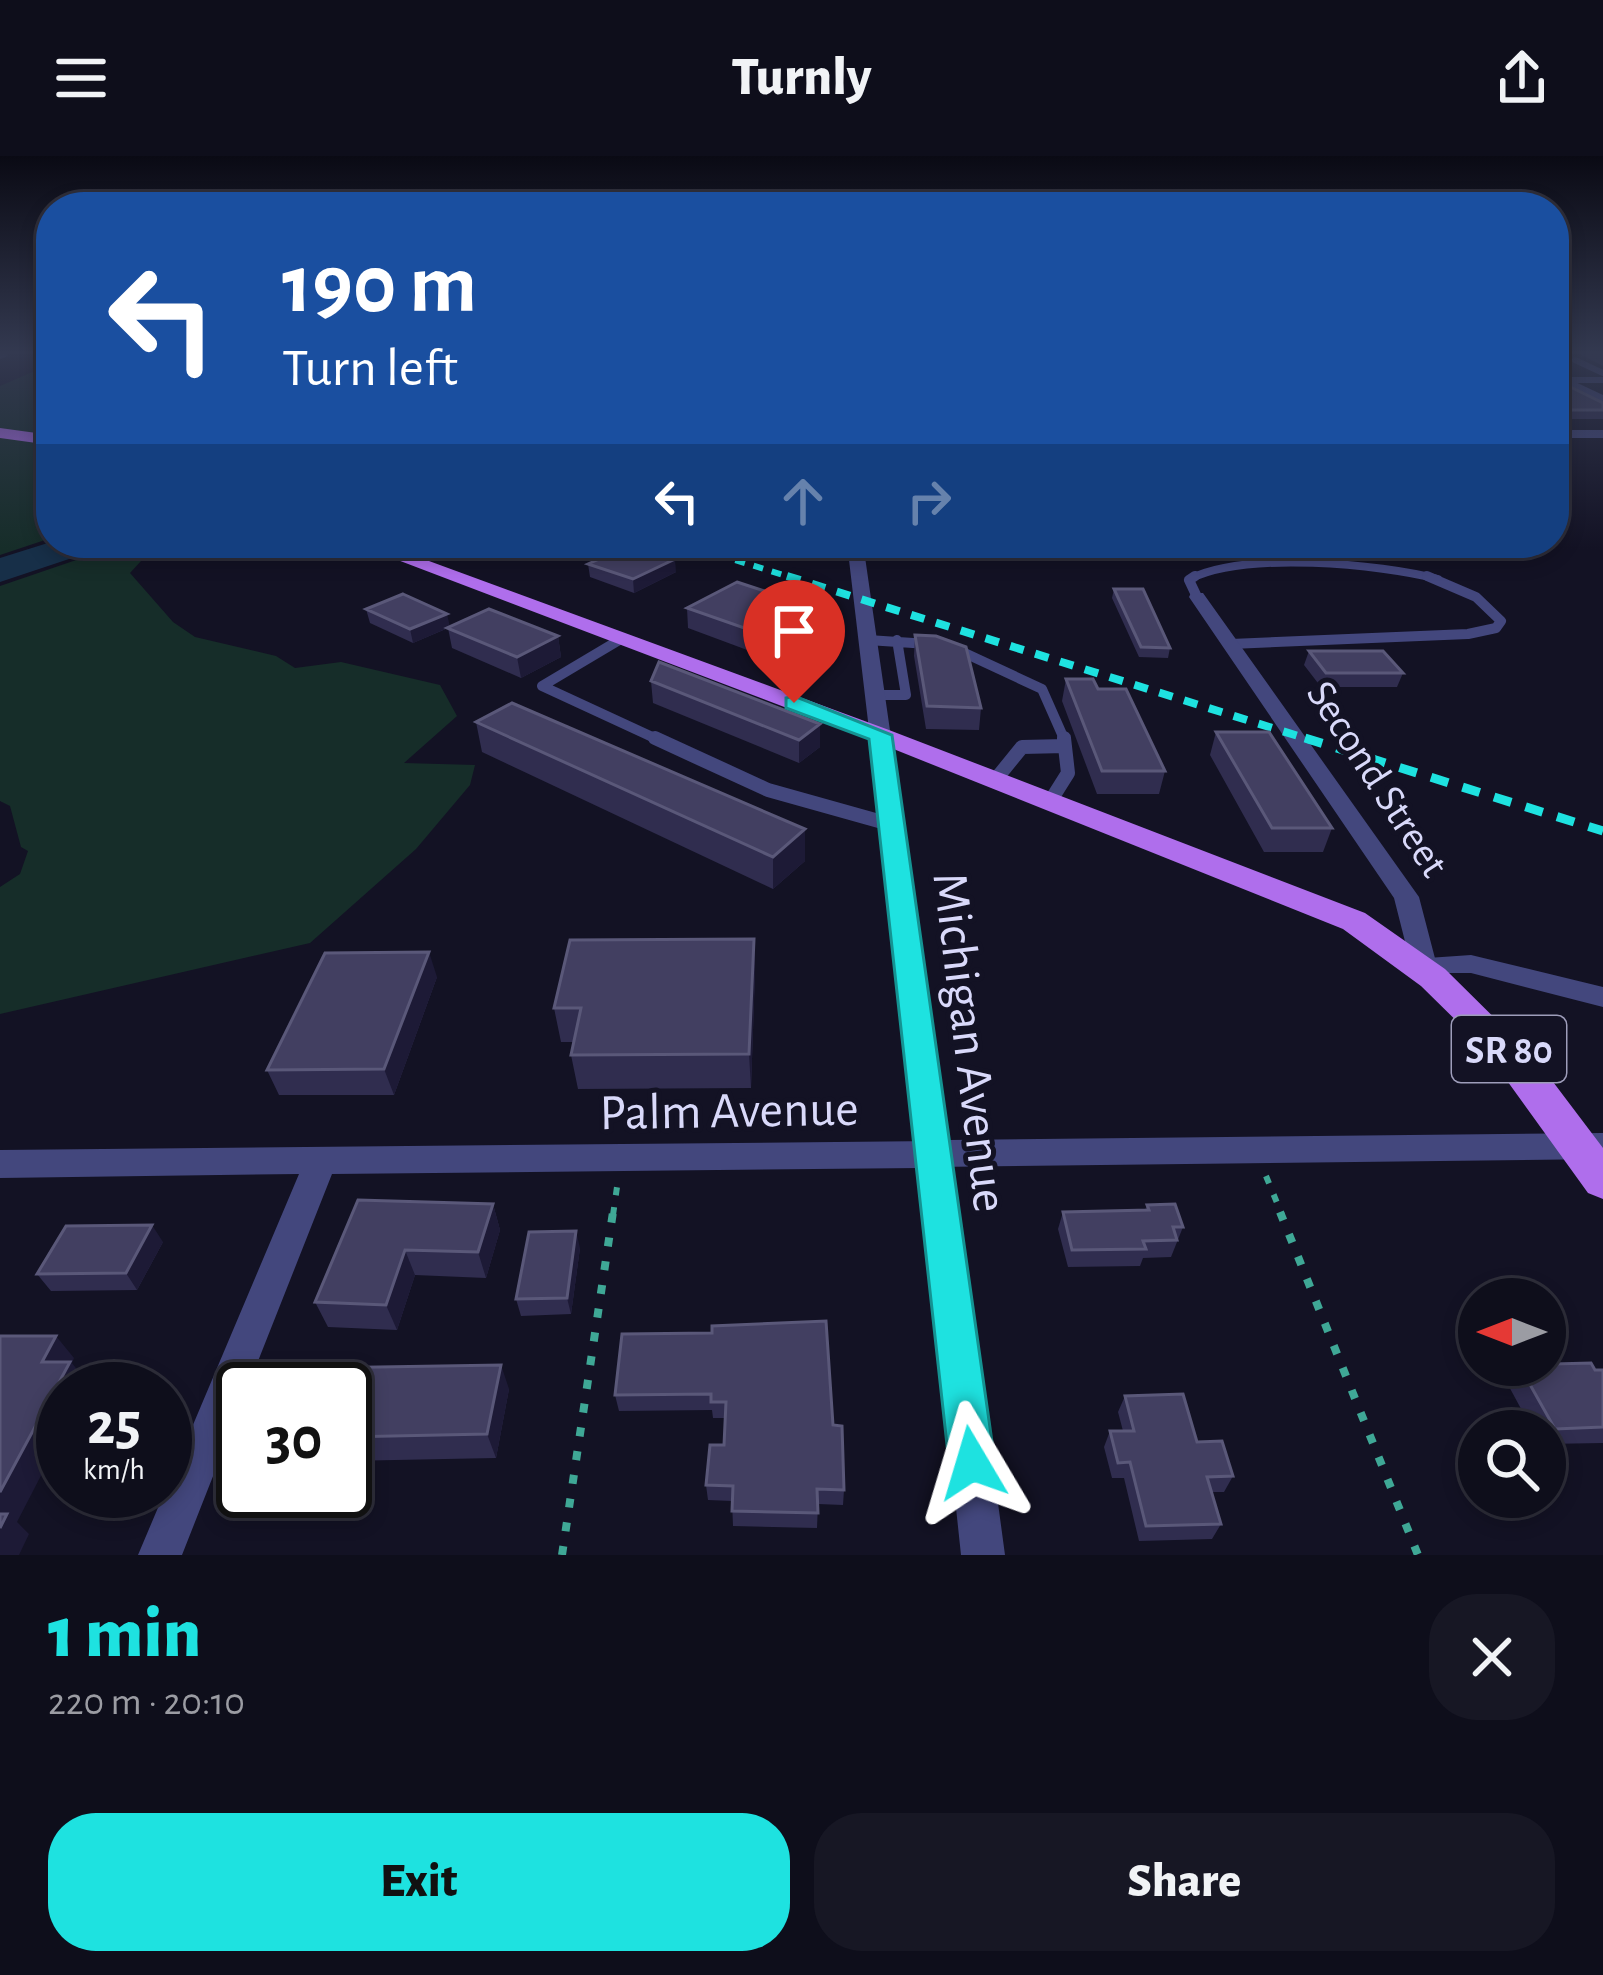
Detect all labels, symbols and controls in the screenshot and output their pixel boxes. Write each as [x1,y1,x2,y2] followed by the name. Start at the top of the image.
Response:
[48,45,114,111] icon: menu
[1489,45,1555,111] icon: share
[731,51,872,105] text: Turnly
[84,240,240,396] icon: left
[282,244,477,328] text: 190 m
[282,342,458,396] text: Turn left
[644,468,710,534] icon: left
[770,468,836,534] icon: ahead
[896,468,962,534] icon: right
[743,580,845,703] pin
[761,598,827,664] icon: arrive
[1299,674,1456,884] street label: Second Street
[923,870,1016,1215] street label: Michigan Avenue
[1452,1016,1566,1082] road number: SR 80
[599,1084,859,1139] street label: Palm Avenue
[1458,1278,1566,1386] north arrow
[1458,1278,1566,1518] map controls
[216,1362,372,1518] speed limit sign: 30
[87,1395,141,1455] text: 25
[909,1400,1035,1526] position arrow
[1458,1410,1566,1518] button: search
[83,1455,145,1485] text: km/h
[1429,1594,1555,1720] button: close
[48,1598,201,1670] text: 1 min
[48,1683,245,1722] text: 220 m · 20:10
[48,1813,790,1951] button: Exit
[814,1813,1555,1951] button: Share

